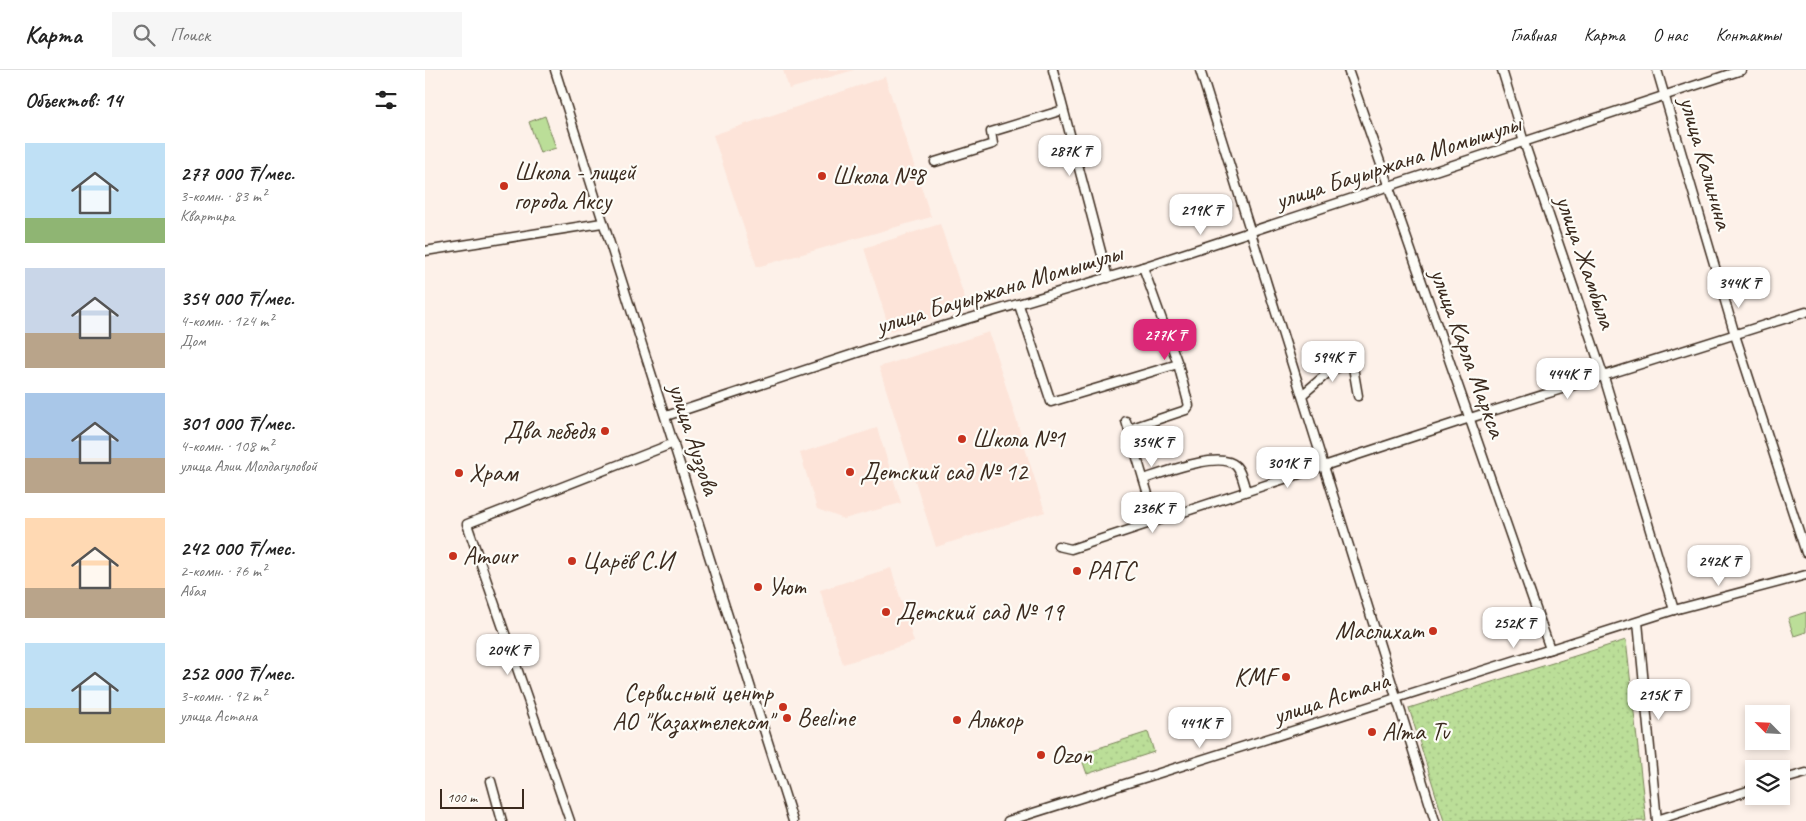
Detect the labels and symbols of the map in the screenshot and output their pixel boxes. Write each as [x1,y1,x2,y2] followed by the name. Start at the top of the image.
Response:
[1671,91,1741,235] street label: улица Калинина
[1270,107,1526,217] street label: улица Бауыржана Момышулы
[1029,134,1111,177] pin: 287K ₸
[514,156,637,217] place label: Школа - лицей города Аксу
[832,160,928,192] place label: Школа №8
[816,170,828,182] marker: Школа №8
[498,180,510,192] marker: Школа - лицей города Аксу
[1548,189,1624,335] street label: улица Жамбыла
[1160,194,1242,236] pin: 219K ₸
[870,236,1128,342] street label: улица Бауыржана Момышулы
[1422,262,1514,444] street label: улица Карла Маркса
[1698,266,1780,309] pin: 344K ₸
[1124,318,1206,361] pin: 277K ₸
[1292,340,1374,383] pin: 594K ₸
[1527,358,1609,400] pin: 444K ₸
[659,377,728,501] street label: улица Ауэзова
[504,415,596,447] place label: Два лебедя
[972,423,1067,455] place label: Школа №1
[599,425,611,437] marker: Два лебедя
[1111,426,1193,468] pin: 354K ₸
[956,433,968,445] marker: Школа №1
[1247,446,1329,489] pin: 301K ₸
[860,456,1029,488] place label: Детский сад № 12
[469,457,520,489] place label: Храм
[844,466,856,478] marker: Детский сад № 12
[453,467,465,479] marker: Храм
[1112,492,1194,534] pin: 236K ₸
[463,540,519,572] place label: Amour
[1678,544,1760,587] pin: 242K ₸
[582,545,677,577] place label: Царёв С.И
[447,550,459,562] marker: Amour
[566,555,578,567] marker: Царёв С.И
[1087,555,1138,587] place label: РАГС
[1071,565,1083,577] marker: РАГС
[768,571,807,603] place label: Уют
[752,581,764,593] marker: Уют
[896,596,1065,628] place label: Детский сад № 19
[880,606,892,618] marker: Детский сад № 19
[1473,606,1555,649] pin: 252K ₸
[1335,615,1425,647] place label: Маслихат
[1427,625,1439,637] marker: Маслихат
[467,634,549,676] pin: 204K ₸
[1234,661,1280,693] place label: KMF
[1267,664,1395,732] street label: улица Астана
[1280,671,1292,683] marker: KMF
[612,677,778,739] place label: Сервисный центр АО "Казахтелеком"
[1618,678,1700,721] pin: 215K ₸
[777,701,789,713] marker: Сервисный центр АО "Казахтелеком"
[797,702,856,734] place label: Beeline
[967,704,1024,736] place label: Алькор
[1745,705,1790,750] north arrow
[1159,706,1241,749] pin: 441K ₸
[781,712,793,724] marker: Beeline
[951,714,963,726] marker: Алькор
[1382,716,1452,748] place label: Alma Tv
[1366,726,1378,738] marker: Alma Tv
[1051,739,1093,771] place label: Ozon
[1035,749,1047,761] marker: Ozon
[440,786,524,809] scale bar

